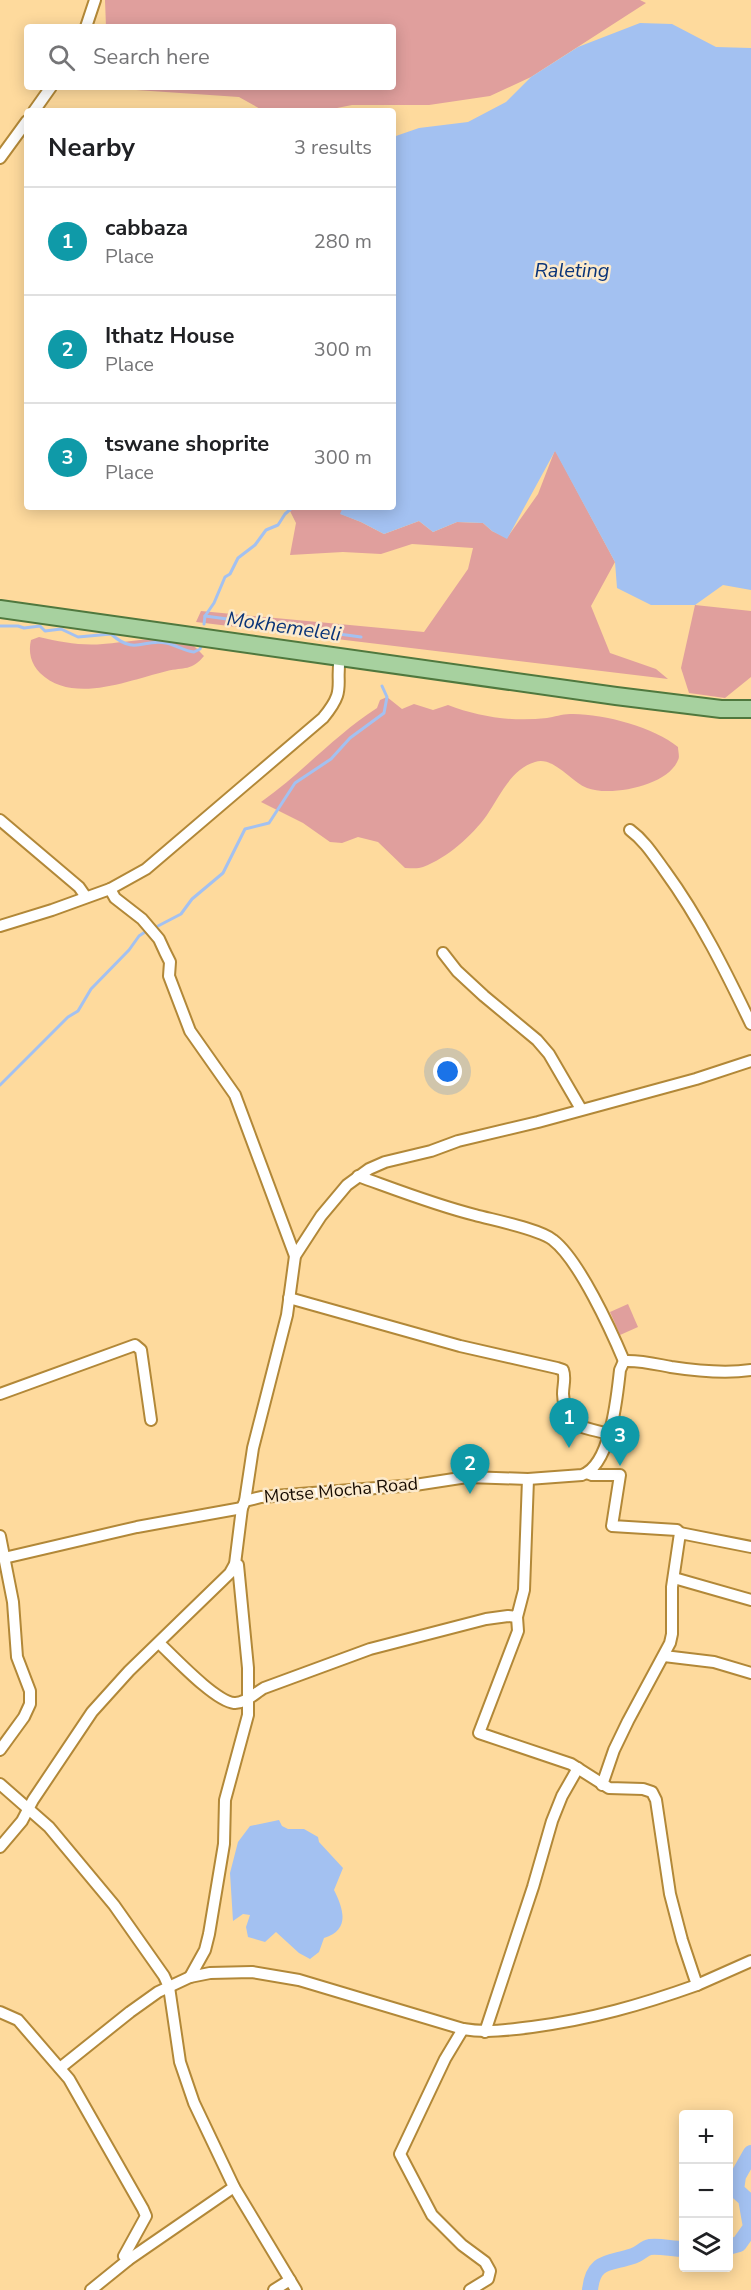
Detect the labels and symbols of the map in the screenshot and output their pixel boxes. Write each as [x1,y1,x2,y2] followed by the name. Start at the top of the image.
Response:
[534,257,610,284] water label: Raleting
[225,605,343,648] water label: Mokhemeleli
[433,1057,462,1086] your location
[550,1398,588,1448] pin: 1
[600,1416,640,1466] pin: 3
[450,1444,490,1494] pin: 2
[263,1471,419,1509] street label: Motse Mocha Road

